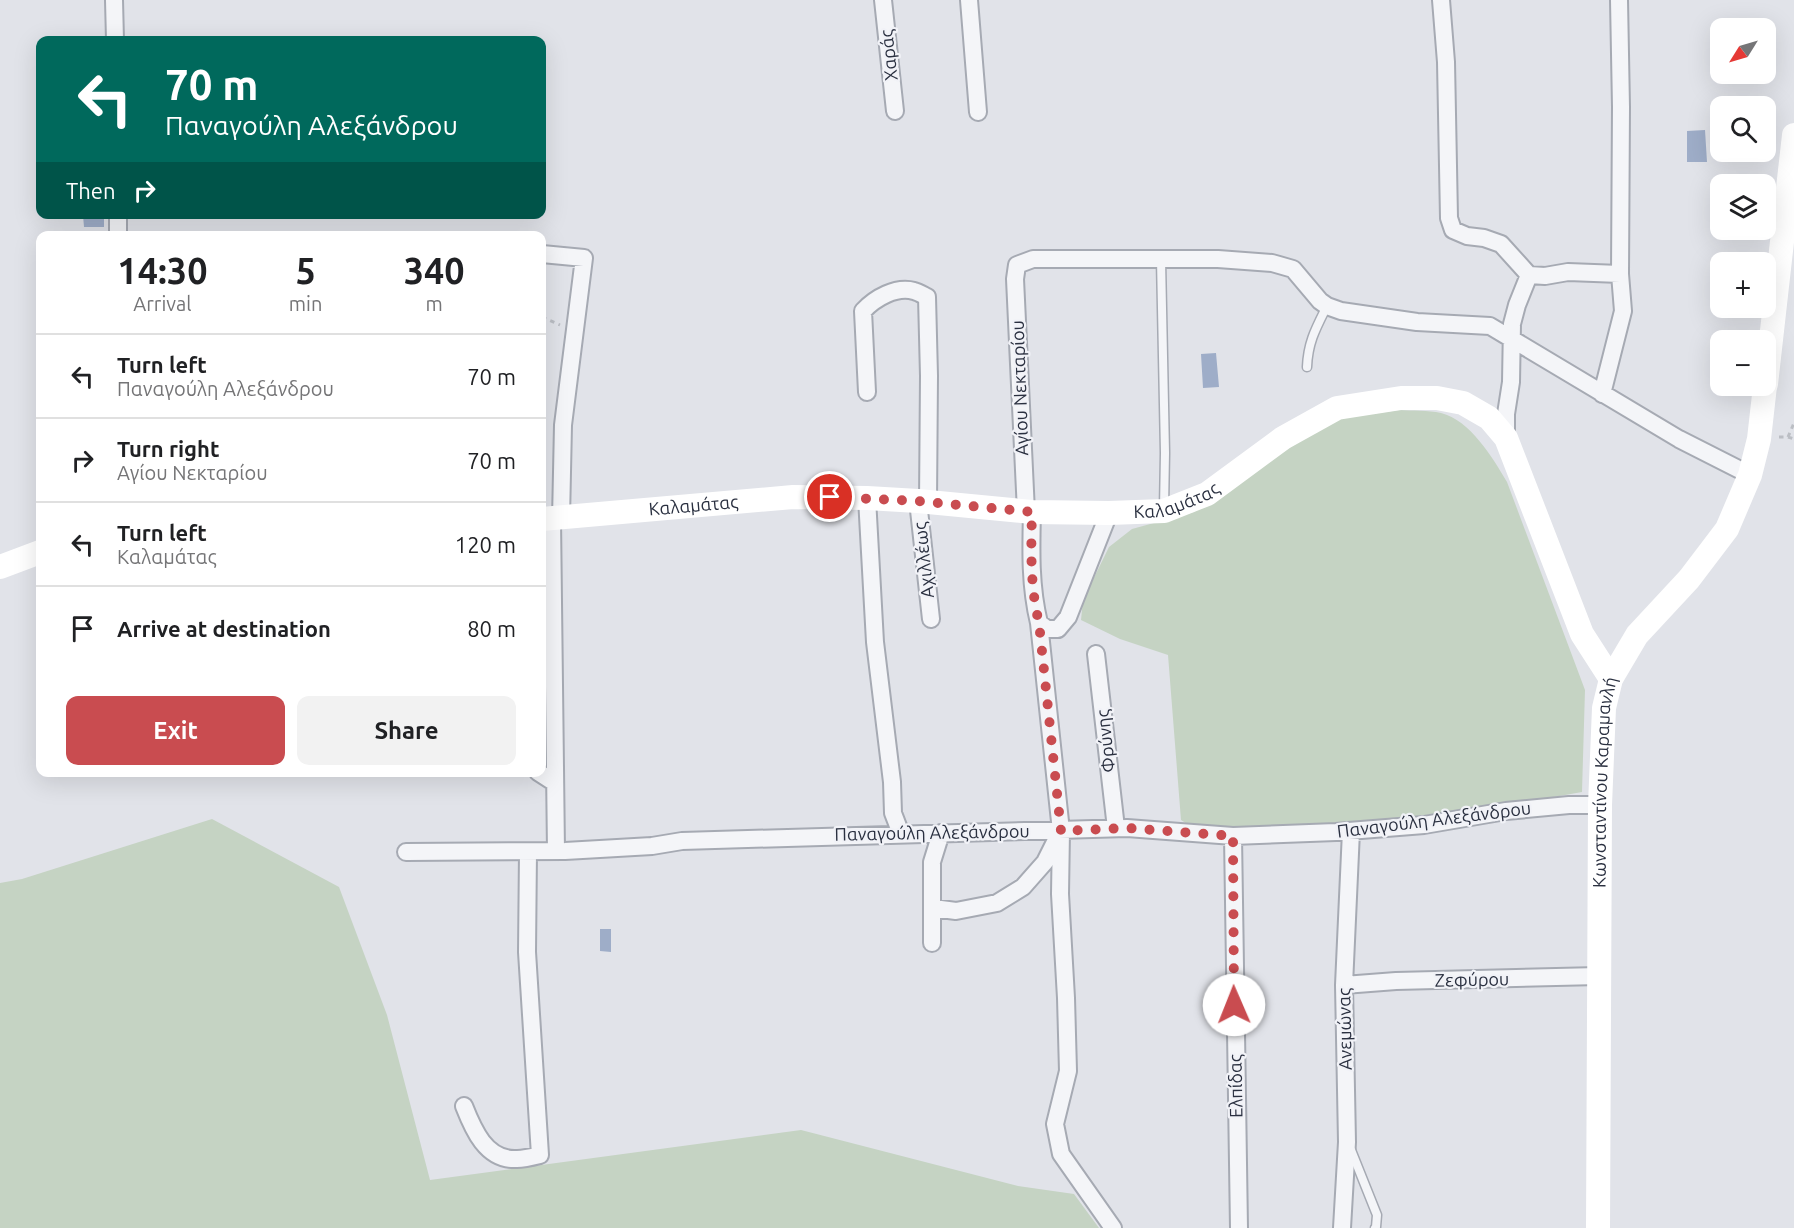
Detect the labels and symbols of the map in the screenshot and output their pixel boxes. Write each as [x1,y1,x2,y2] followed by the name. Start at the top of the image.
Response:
[1710,18,1776,84] north arrow
[875,28,902,82] street label: Χαράς
[1007,320,1031,456] street label: Αγίου Νεκταρίου
[804,471,855,522] pin
[1133,477,1223,521] street label: Καλαμάτας
[648,491,739,519] street label: Καλαμάτας
[909,521,938,599] street label: Αχιλλέως
[1589,675,1620,888] street label: Κωνσταντίνου Καραμανλή
[1092,708,1119,774] street label: Φρύνης
[1336,797,1532,841] street label: Παναγούλη Αλεξάνδρου
[834,820,1030,844] street label: Παναγούλη Αλεξάνδρου
[1435,968,1509,990] street label: Ζεφύρου
[1202,973,1266,1037] position arrow
[1333,988,1356,1070] street label: Ανεμώνας
[1224,1054,1247,1118] street label: Ελπίδας

